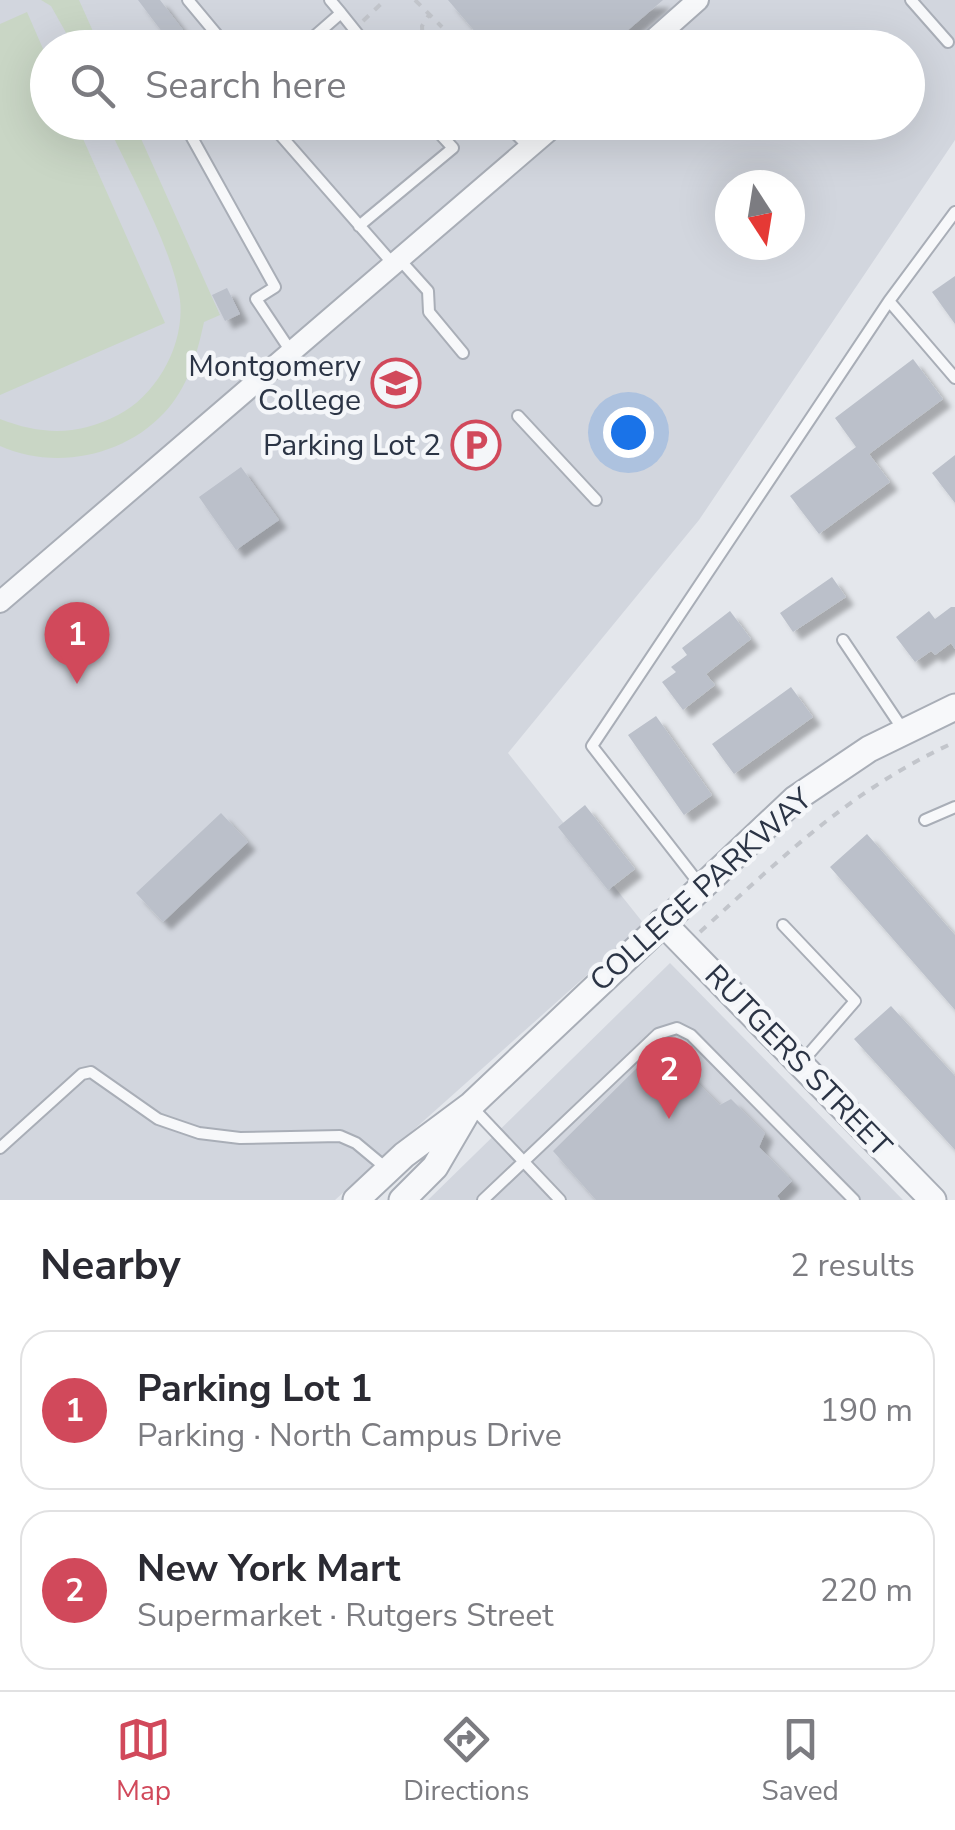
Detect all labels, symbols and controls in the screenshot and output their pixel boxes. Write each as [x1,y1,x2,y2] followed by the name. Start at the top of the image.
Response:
[30,30,925,140] search box
[65,58,120,113] icon: search
[145,60,346,111] text: Search here
[715,170,805,260] north arrow
[188,346,362,421] place label: Montgomery College
[370,357,422,409] school or university icon: Montgomery College
[603,407,654,458] your location
[450,419,502,471] parking icon: Parking Lot 2
[263,425,441,466] place label: Parking Lot 2
[44,602,110,684] pin: 1
[581,778,822,1001] street label: COLLEGE PARKWAY
[695,956,901,1166] street label: RUTGERS STREET
[636,1036,702,1119] pin: 2
[40,1237,181,1294] text: Nearby
[790,1244,915,1287] text: 2 results
[137,1363,373,1414] text: Parking Lot 1
[65,1389,84,1432] text: 1
[820,1389,913,1432] text: 190 m
[137,1414,562,1457] text: Parking · North Campus Drive
[137,1543,400,1594] text: New York Mart
[65,1569,84,1612] text: 2
[820,1569,913,1612] text: 220 m
[137,1594,554,1637] text: Supermarket · Rutgers Street
[116,1712,171,1810] tab: Map
[403,1712,529,1810] tab: Directions
[762,1712,839,1810] tab: Saved

